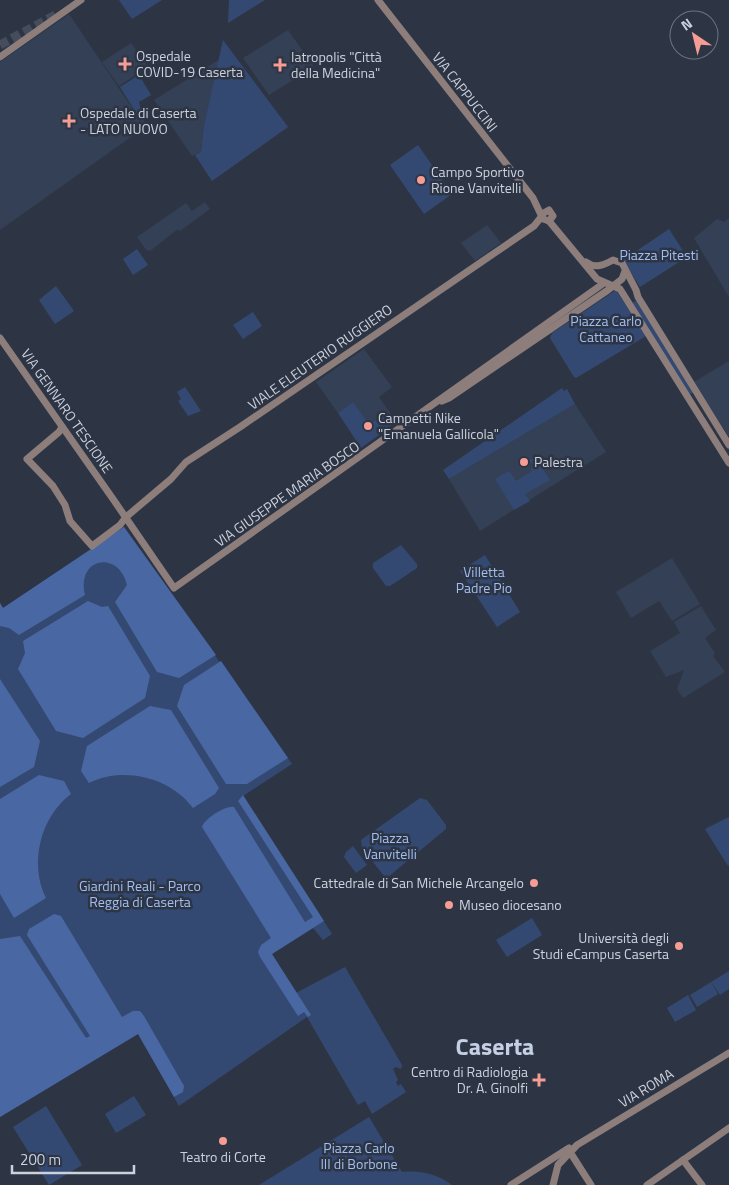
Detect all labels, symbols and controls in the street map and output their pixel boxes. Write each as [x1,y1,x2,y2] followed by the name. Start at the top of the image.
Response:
[669,10,719,60] north arrow
[676,13,696,35] text: N
[136,45,243,82] place label: Ospedale COVID-19 Caserta
[291,46,382,83] place label: Iatropolis "Città della Medicina"
[428,47,503,136] street label: VIA CAPPUCCINI
[118,57,132,71] marker: Ospedale COVID-19 Caserta
[273,58,287,72] marker: Iatropolis "Città della Medicina"
[80,102,197,139] place label: Ospedale di Caserta - LATO NUOVO
[62,114,76,128] marker: Ospedale di Caserta - LATO NUOVO
[431,161,524,198] place label: Campo Sportivo Rione Vanvitelli
[415,174,427,186] marker: Campo Sportivo Rione Vanvitelli
[619,244,699,265] park label: Piazza Pitesti
[243,299,396,415] street label: VIALE ELEUTERIO RUGGIERO
[570,310,642,347] park label: Piazza Carlo Cattaneo
[16,344,119,477] street label: VIA GENNARO TESCIONE
[378,407,499,444] place label: Campetti Nike "Emanuela Gallicola"
[362,420,374,432] marker: Campetti Nike "Emanuela Gallicola"
[210,435,363,552] street label: VIA GIUSEPPE MARIA BOSCO
[534,451,583,472] place label: Palestra
[518,456,530,468] marker: Palestra
[456,561,512,598] park label: Villetta Padre Pio
[363,827,417,864] park label: Piazza Vanvitelli
[314,872,524,893] place label: Cattedrale di San Michele Arcangelo
[79,875,201,912] park label: Giardini Reali - Parco Reggia di Caserta
[528,877,540,889] marker: Cattedrale di San Michele Arcangelo
[459,894,562,915] place label: Museo diocesano
[443,899,455,911] marker: Museo diocesano
[533,927,669,964] place label: Università degli Studi eCampus Caserta
[673,940,685,952] marker: Università degli Studi eCampus Caserta
[456,1028,534,1064] district label: Caserta
[411,1061,528,1098] place label: Centro di Radiologia Dr. A. Ginolfi
[614,1063,678,1112] street label: VIA ROMA
[532,1073,546,1087] marker: Centro di Radiologia Dr. A. Ginolfi
[217,1135,229,1147] marker: Teatro di Corte
[320,1137,398,1174] park label: Piazza Carlo III di Borbone
[12,1142,135,1174] scale bar
[180,1146,266,1167] place label: Teatro di Corte
[20,1148,61,1171] text: 200 m

